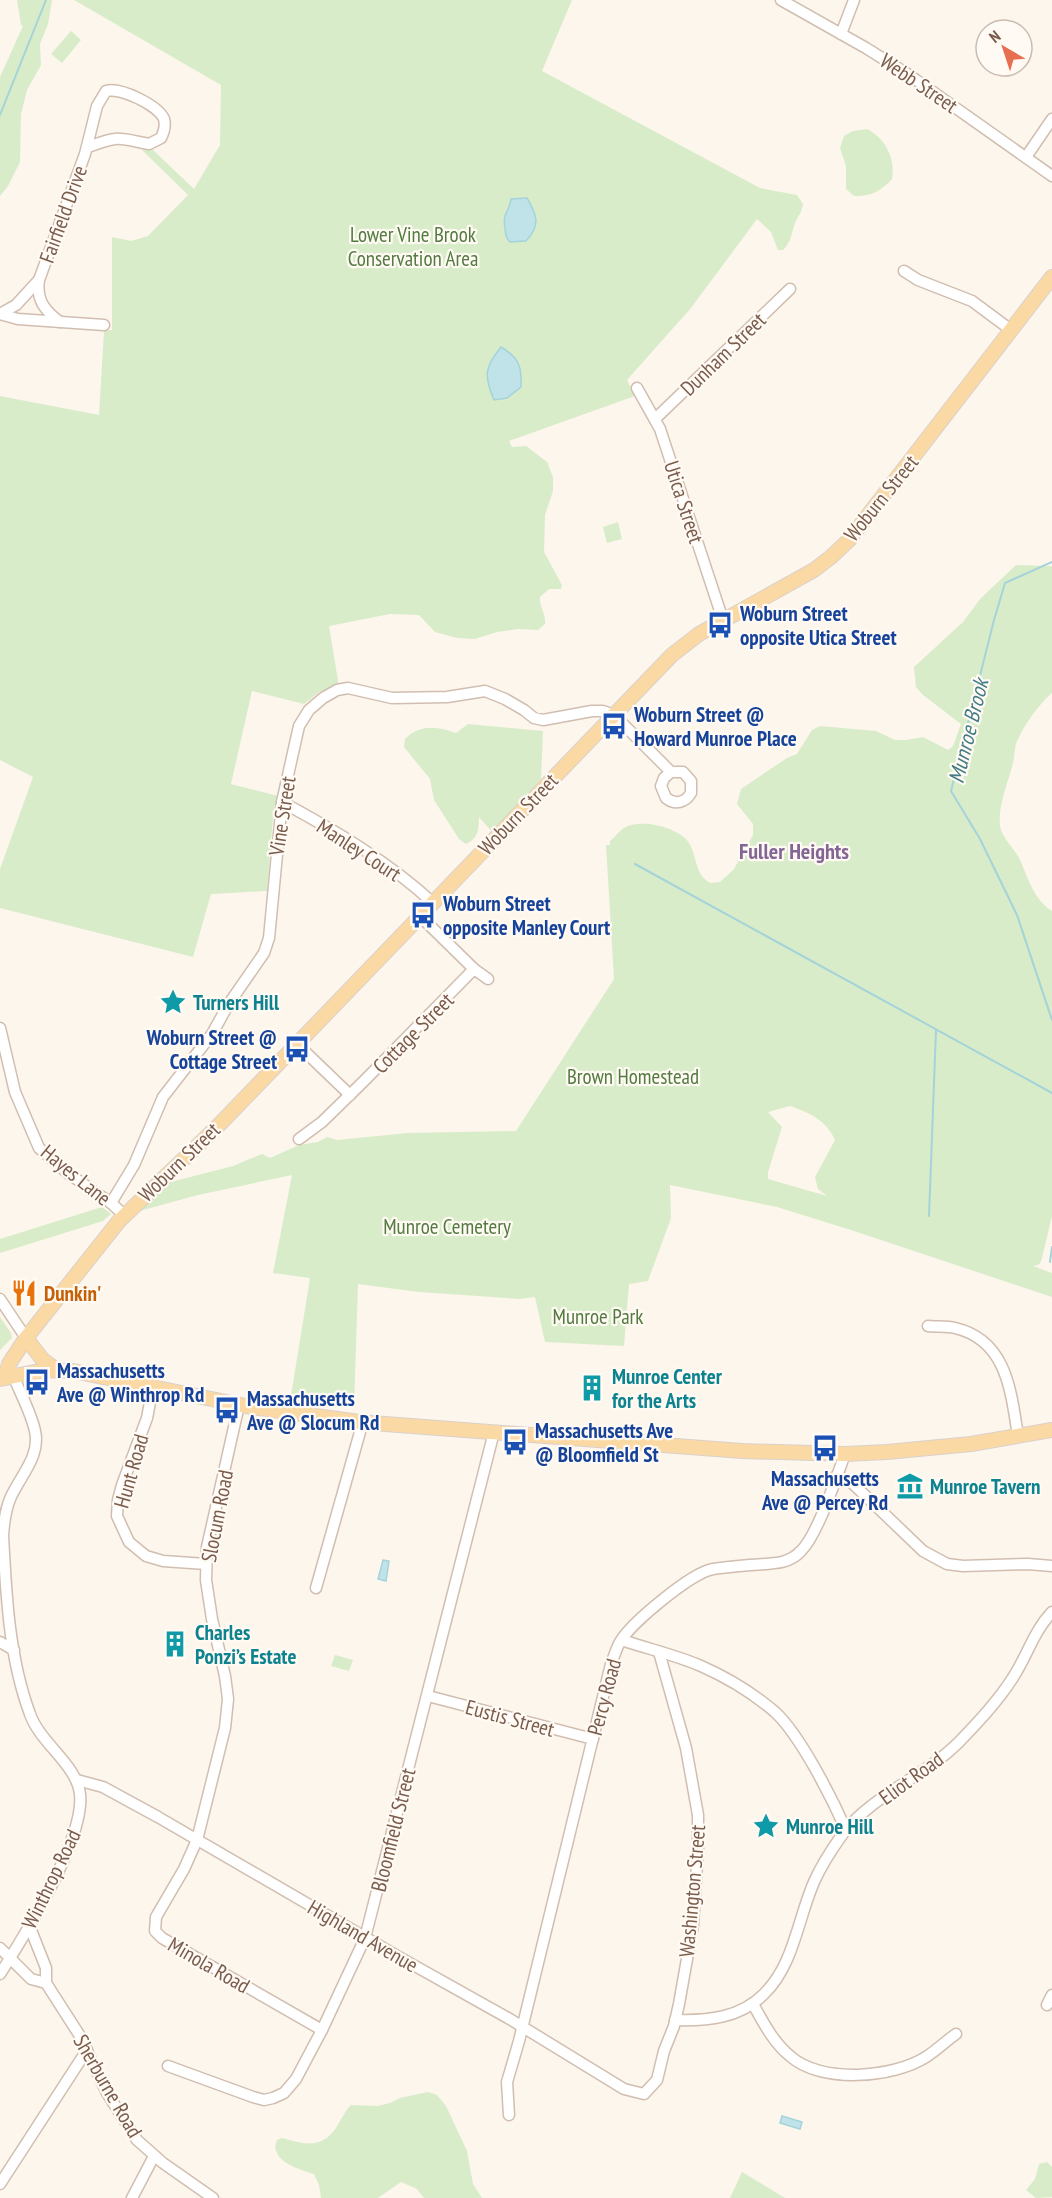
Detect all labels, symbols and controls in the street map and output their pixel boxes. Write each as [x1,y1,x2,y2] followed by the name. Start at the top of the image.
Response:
[974,18,1034,78] north arrow
[985,26,1004,47] text: N
[875,47,963,119] street label: Webb Street
[33,162,93,266] street label: Fairfield Drive
[348,221,478,272] park label: Lower Vine Brook Conservation Area
[675,306,772,401] street label: Dunham Street
[838,449,924,547] street label: Woburn Street
[658,457,710,547] street label: Utica Street
[739,600,897,651] place label: Woburn Street opposite Utica Street
[705,610,735,640] bus stop icon: Woburn Street opposite Utica Street
[942,674,995,786] water label: Munroe Brook
[633,701,797,752] place label: Woburn Street @ Howard Munroe Place
[599,711,629,741] bus stop icon: Woburn Street @ Howard Munroe Place
[472,767,564,861] street label: Woburn Street
[262,774,302,859] street label: Vine Street
[312,813,406,887] street label: Manley Court
[739,837,849,865] district label: Fuller Heights
[442,890,610,941] place label: Woburn Street opposite Manley Court
[408,900,438,930] bus stop icon: Woburn Street opposite Manley Court
[158,987,188,1017] place icon: Turners Hill
[367,987,459,1079] street label: Cottage Street
[193,989,280,1016] place label: Turners Hill
[146,1024,277,1075] place label: Woburn Street @ Cottage Street
[282,1034,312,1064] bus stop icon: Woburn Street @ Cottage Street
[567,1063,699,1090] park label: Brown Homestead
[132,1116,226,1208] street label: Woburn Street
[35,1139,117,1211] street label: Hayes Lane
[383,1213,511,1240] park label: Munroe Cemetery
[9,1278,39,1308] restaurant icon: Dunkin'
[44,1280,101,1307] place label: Dunkin'
[553,1303,643,1330] park label: Munroe Park
[56,1357,204,1408] place label: Massachusetts Ave @ Winthrop Rd
[612,1363,723,1414] place label: Munroe Center for the Arts
[22,1367,52,1397] bus stop icon: Massachusetts Ave @ Winthrop Rd
[577,1373,607,1403] building icon: Munroe Center for the Arts
[246,1385,379,1436] place label: Massachusetts Ave @ Slocum Rd
[212,1395,242,1425] bus stop icon: Massachusetts Ave @ Slocum Rd
[535,1417,673,1468] place label: Massachusetts Ave @ Bloomfield St
[500,1427,530,1457] bus stop icon: Massachusetts Ave @ Bloomfield St
[108,1431,154,1511] street label: Hunt Road
[810,1433,840,1463] bus stop icon: Massachusetts Ave @ Percey Rd
[761,1465,888,1516] place label: Massachusetts Ave @ Percey Rd
[195,1468,239,1564] street label: Slocum Road
[895,1471,925,1501] museum icon: Munroe Tavern
[930,1473,1041,1500] place label: Munroe Tavern
[195,1619,296,1670] place label: Charles Ponzi’s Estate
[160,1629,190,1659] building icon: Charles Ponzi’s Estate
[581,1656,627,1738] street label: Percy Road
[463,1693,557,1743] street label: Eustis Street
[873,1745,949,1811] street label: Eliot Road
[365,1765,421,1895] street label: Bloomfield Street
[751,1811,781,1841] place icon: Munroe Hill
[786,1813,875,1840] place label: Munroe Hill
[673,1823,711,1958] street label: Washington Street
[15,1825,87,1933] street label: Winthrop Road
[303,1894,423,1978] street label: Highland Avenue
[163,1931,255,1999] street label: Minola Road
[68,2030,148,2142] street label: Sherburne Road

